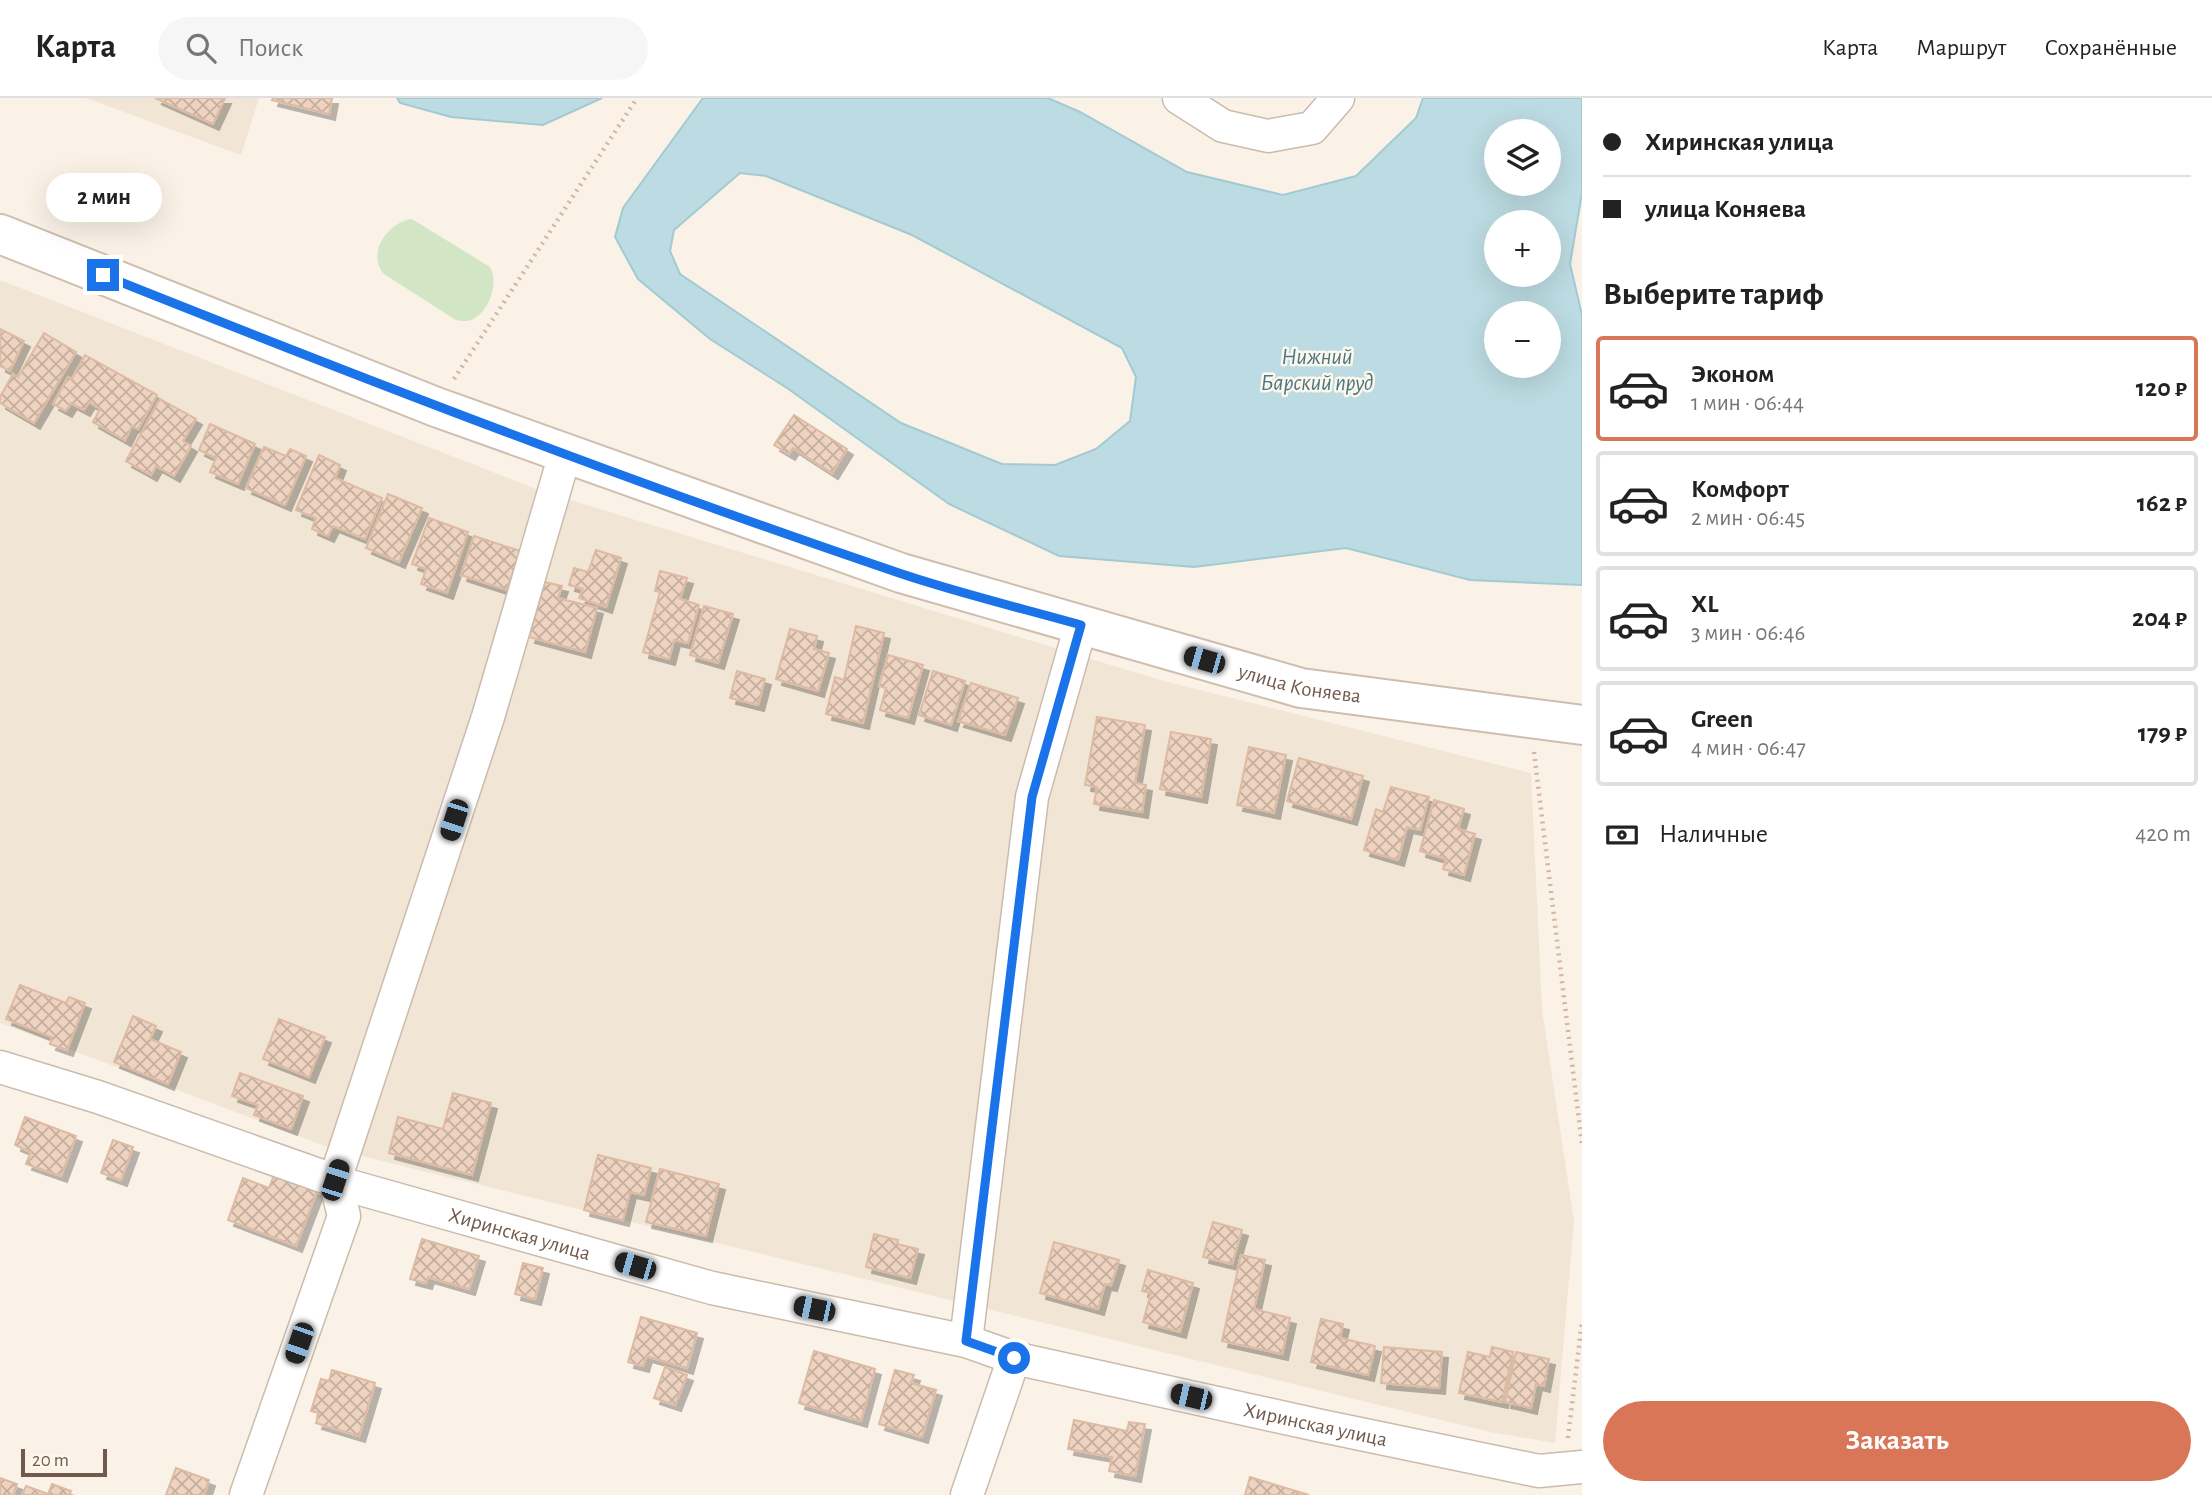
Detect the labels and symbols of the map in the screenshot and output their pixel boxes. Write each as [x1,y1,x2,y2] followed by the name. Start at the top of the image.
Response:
[45,174,161,222] callout: 2 мин
[87,259,119,291] route end
[1260,346,1374,395] water label: Нижний Барский пруд
[1181,644,1228,676] car
[1235,660,1363,706] street label: улица Коняева
[438,797,471,843] car
[319,1157,352,1203] car
[446,1204,593,1264] street label: Хиринская улица
[612,1250,659,1282] car
[792,1294,837,1324] car
[283,1320,316,1366] car
[998,1342,1030,1374] route start
[1169,1382,1214,1412] car
[1242,1399,1390,1450] street label: Хиринская улица
[21,1446,107,1478] scale bar

